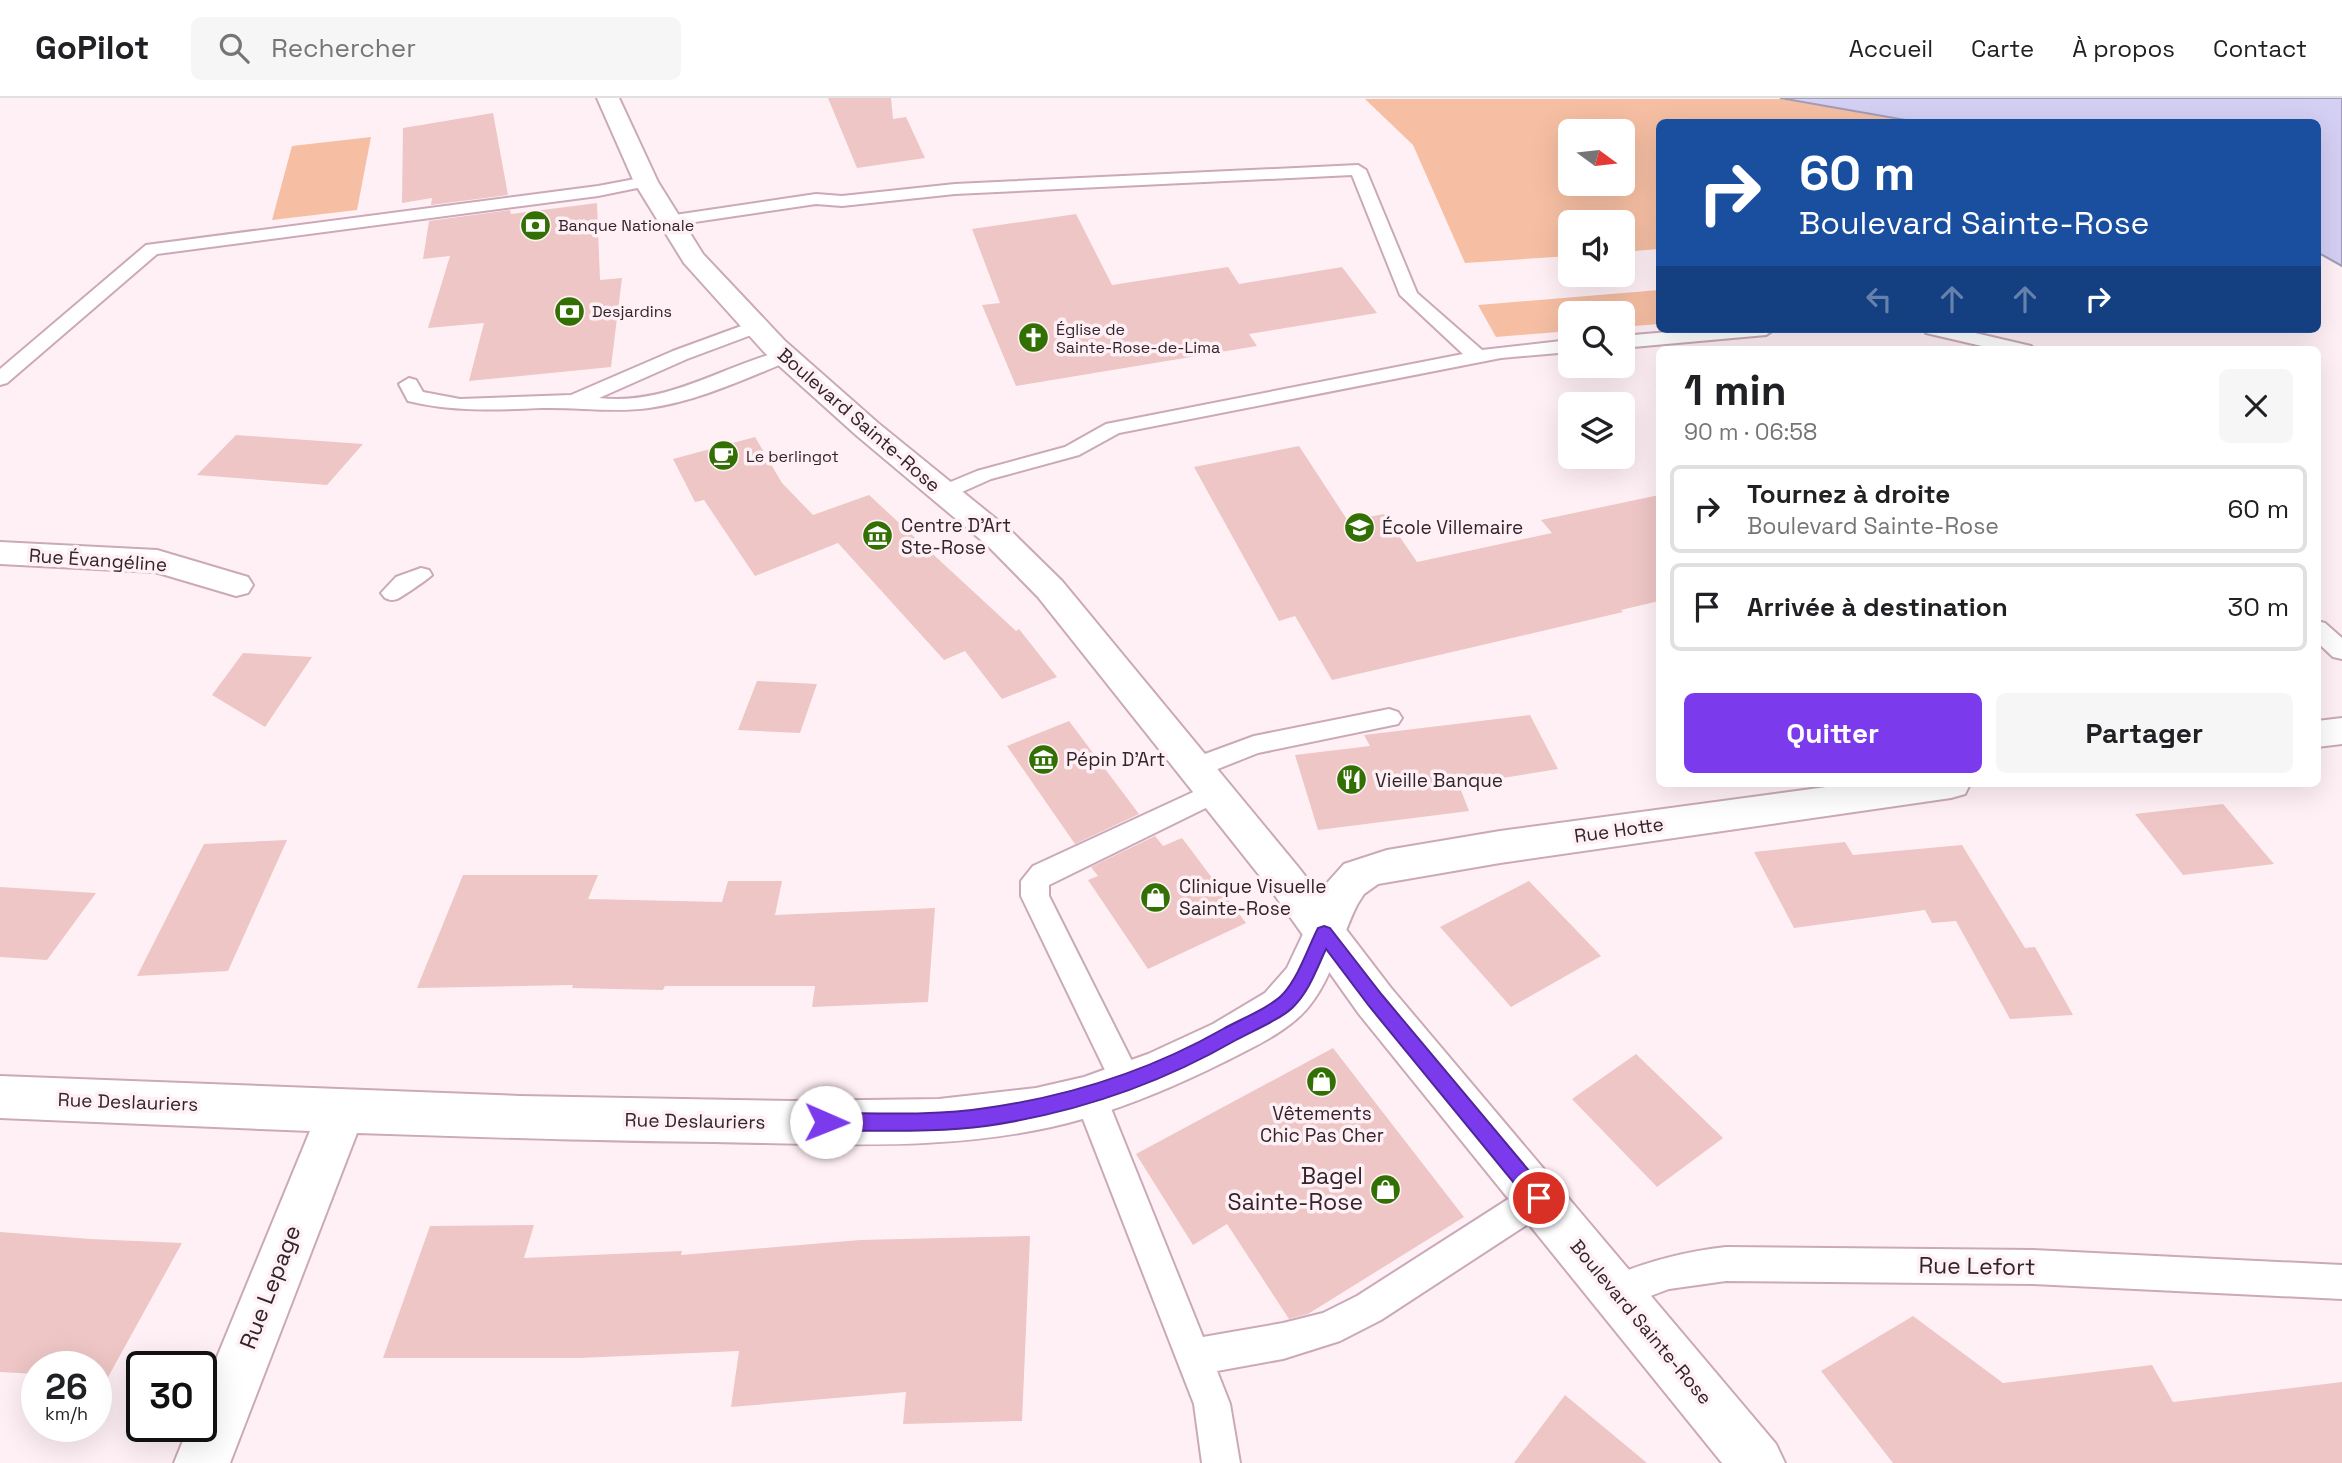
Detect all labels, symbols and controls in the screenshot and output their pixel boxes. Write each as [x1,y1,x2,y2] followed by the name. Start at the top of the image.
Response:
[191,17,681,80] search box
[35,27,149,69] text: GoPilot
[215,29,253,67] icon: search
[271,31,416,65] text: Rechercher
[1849,33,1933,64] text: Accueil
[1971,33,2034,64] text: Carte
[2072,33,2175,64] text: À propos
[2213,33,2307,64] text: Contact
[1558,119,1634,196] north arrow
[1558,119,1635,469] map controls
[1799,142,1915,204] text: 60 m
[1684,147,1775,238] icon: right
[1799,203,2150,243] text: Boulevard Sainte-Rose
[518,208,552,242] bank icon: Banque Nationale
[1558,210,1635,287] button: sound
[558,215,694,236] place label: Banque Nationale
[1860,280,1898,318] icon: left
[1933,280,1971,318] icon: ahead
[2006,280,2044,318] icon: ahead
[2079,280,2117,318] icon: right
[552,294,586,328] bank icon: Desjardins
[592,301,672,322] place label: Desjardins
[1558,301,1635,378] button: search
[1056,319,1220,358] place label: Église de Sainte-Rose-de-Lima
[1016,321,1050,355] church icon: Église de Sainte-Rose-de-Lima
[772,342,946,498] street label: Boulevard Sainte-Rose
[1684,364,1787,417] text: 1 min
[2219,369,2293,443] button: close
[1558,392,1635,469] button: layers
[1684,417,1817,447] text: 90 m · 06:58
[706,439,740,473] cafe icon: Le berlingot
[746,446,839,467] place label: Le berlingot
[1747,477,1950,511] text: Tournez à droite
[1688,490,1726,528] icon: right
[2227,492,2289,526] text: 60 m
[1342,510,1376,544] school or university icon: École Villemaire
[1747,511,1999,541] text: Boulevard Sainte-Rose
[901,513,1011,560] place label: Centre D'Art Ste-Rose
[1382,515,1523,540] place label: École Villemaire
[861,519,895,553] museum icon: Centre D'Art Ste-Rose
[28,543,168,577] street label: Rue Évangéline
[1688,588,1726,626] icon: arrive
[1747,590,2008,624] text: Arrivée à destination
[2228,590,2289,624] text: 30 m
[1684,693,1982,773] button: Quitter
[1996,693,2293,773] button: Partager
[1026,742,1060,776] museum icon: Pépin D'Art
[1066,747,1165,772] place label: Pépin D'Art
[1335,763,1369,797] restaurant icon: Vieille Banque
[1375,768,1503,793] place label: Vieille Banque
[1573,811,1665,849] street label: Rue Hotte
[1179,874,1326,921] place label: Clinique Visuelle Sainte-Rose
[1139,880,1173,914] shop icon: Clinique Visuelle Sainte-Rose
[1305,1065,1339,1099] shop icon: Vêtements Chic Pas Cher
[789,1085,863,1159] position arrow
[57,1087,199,1117] street label: Rue Deslauriers
[1260,1101,1384,1148] place label: Vêtements Chic Pas Cher
[624,1107,766,1135] street label: Rue Deslauriers
[1228,1161,1363,1217] place label: Bagel Sainte-Rose
[1509,1168,1569,1228] pin
[1369,1172,1403,1206] shop icon: Bagel Sainte-Rose
[1520,1179,1558,1217] icon: arrive
[233,1221,307,1353] street label: Rue Lepage
[1565,1234,1717,1410] street label: Boulevard Sainte-Rose
[1918,1250,2036,1282] street label: Rue Lefort
[126,1351,217,1442] speed limit sign: 30
[45,1365,88,1409] text: 26
[45,1402,88,1425] text: km/h

